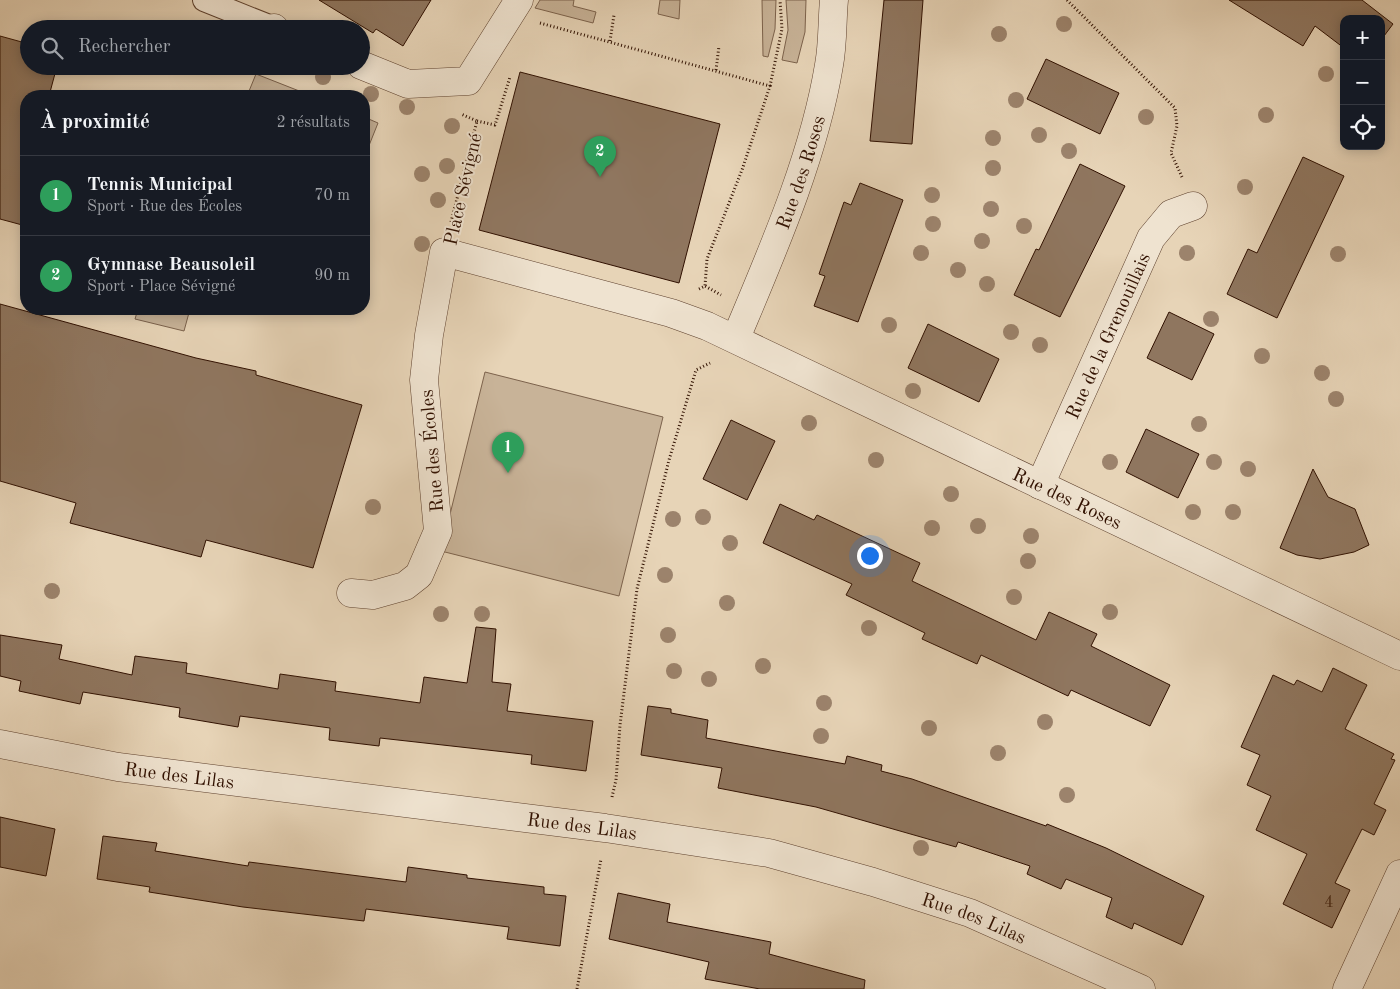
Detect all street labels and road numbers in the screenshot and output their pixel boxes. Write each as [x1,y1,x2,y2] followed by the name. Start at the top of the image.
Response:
[775,114,830,232] street label: Rue des Roses
[442,132,487,248] street label: Place Sévigné
[1064,250,1155,422] street label: Rue de la Grenouillais
[415,389,448,513] street label: Rue des Écoles
[1009,466,1124,534] street label: Rue des Roses
[123,761,235,793] street label: Rue des Lilas
[526,811,638,845] street label: Rue des Lilas
[919,891,1028,949] street label: Rue des Lilas

